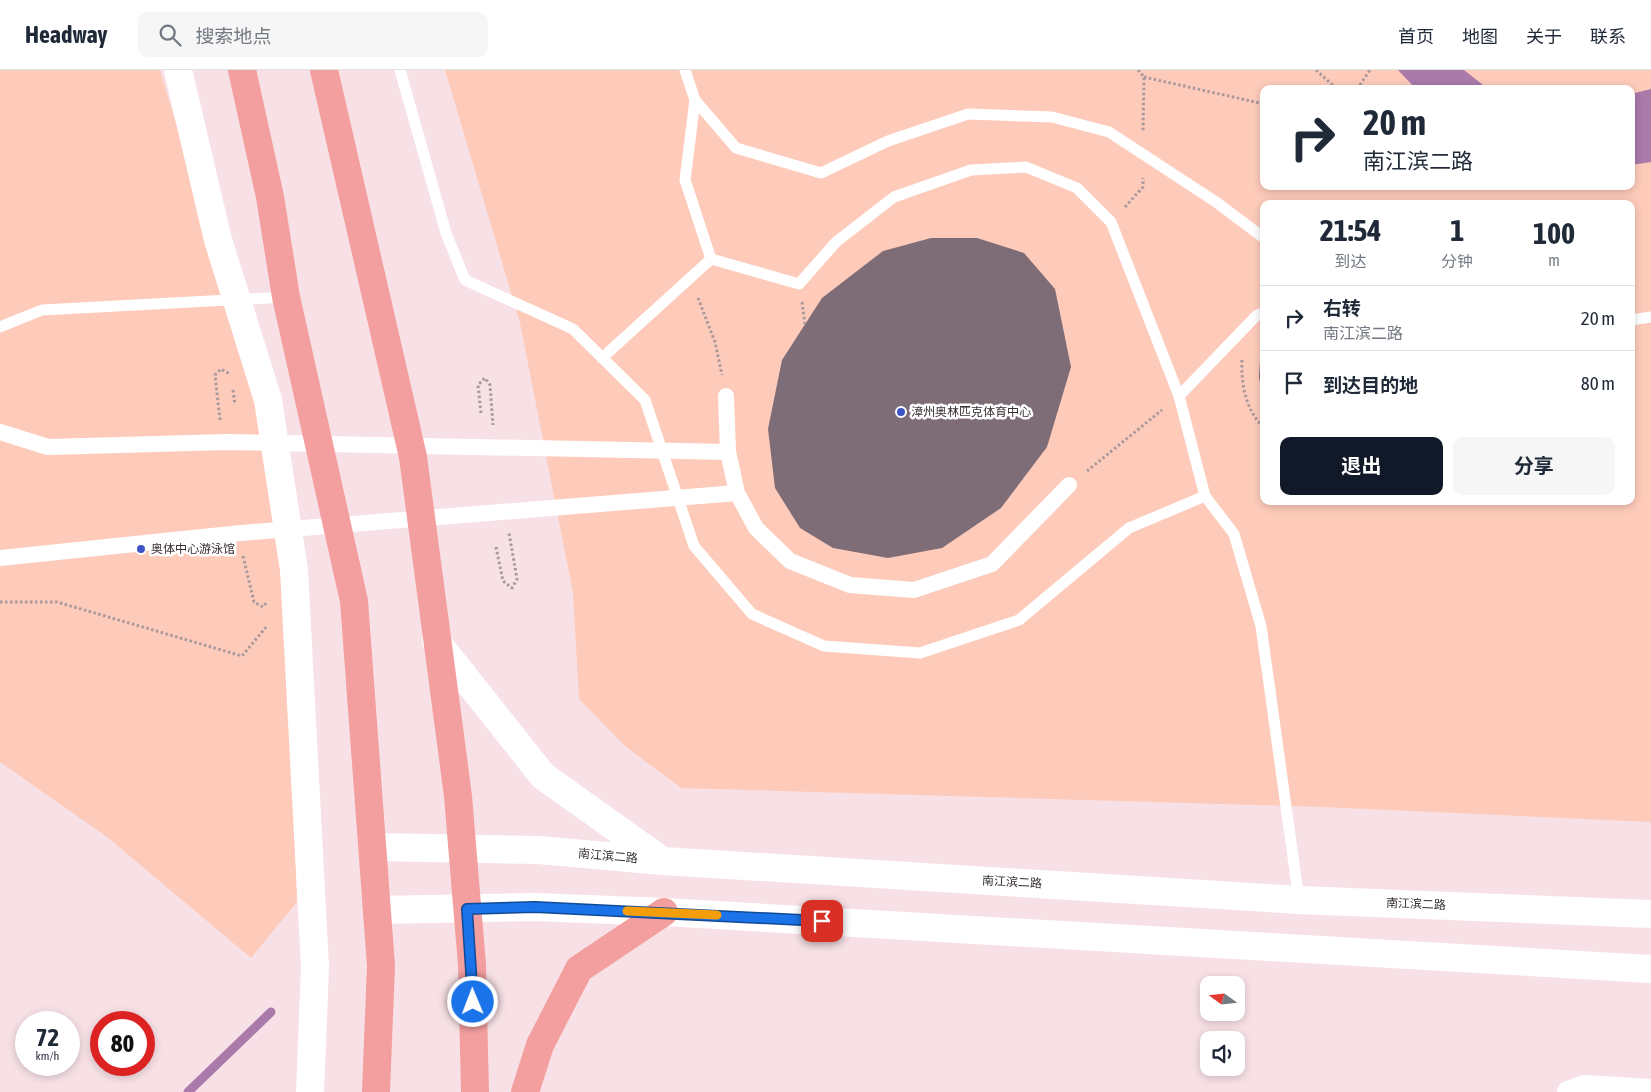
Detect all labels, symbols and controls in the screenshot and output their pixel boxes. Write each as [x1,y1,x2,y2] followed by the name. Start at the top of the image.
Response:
[138,12,488,57] search box
[25,21,108,48] text: Headway
[156,21,184,49] icon: search
[196,25,272,47] text: 搜索地点
[1398,26,1434,47] text: 首页
[1462,26,1498,47] text: 地图
[1526,26,1562,47] text: 关于
[1590,26,1626,47] text: 联系
[1363,102,1426,142] text: 20 m
[1280,105,1345,170] icon: right
[1363,148,1473,174] text: 南江滨二路
[1320,213,1381,247] text: 21:54
[1450,213,1464,247] text: 1
[1533,216,1575,250] text: 100
[1548,251,1560,269] text: m
[1335,252,1367,270] text: 到达
[1441,252,1473,270] text: 分钟
[1323,297,1361,319] text: 右转
[1280,304,1308,332] icon: right
[1581,307,1615,329] text: 20 m
[1323,324,1403,342] text: 南江滨二路
[1280,369,1308,397] icon: arrive
[1581,372,1615,394] text: 80 m
[1323,374,1418,396] text: 到达目的地
[911,405,1031,419] place label: 漳州奥林匹克体育中心
[895,406,907,418] marker: 漳州奥林匹克体育中心
[1280,437,1443,495] button: 退出
[1453,437,1615,495] button: 分享
[151,542,235,556] place label: 奥体中心游泳馆
[135,543,147,555] marker: 奥体中心游泳馆
[577,846,639,866] street label: 南江滨二路
[982,873,1042,891] street label: 南江滨二路
[1386,896,1446,912] street label: 南江滨二路
[801,900,843,942] pin
[808,907,836,935] icon: arrive
[446,975,498,1027] position arrow
[1200,976,1245,1021] north arrow
[1200,976,1245,1076] map controls
[90,1011,155,1076] speed limit sign: 80
[36,1023,59,1051] text: 72
[1200,1031,1245,1076] button: sound
[36,1049,59,1063] text: km/h

